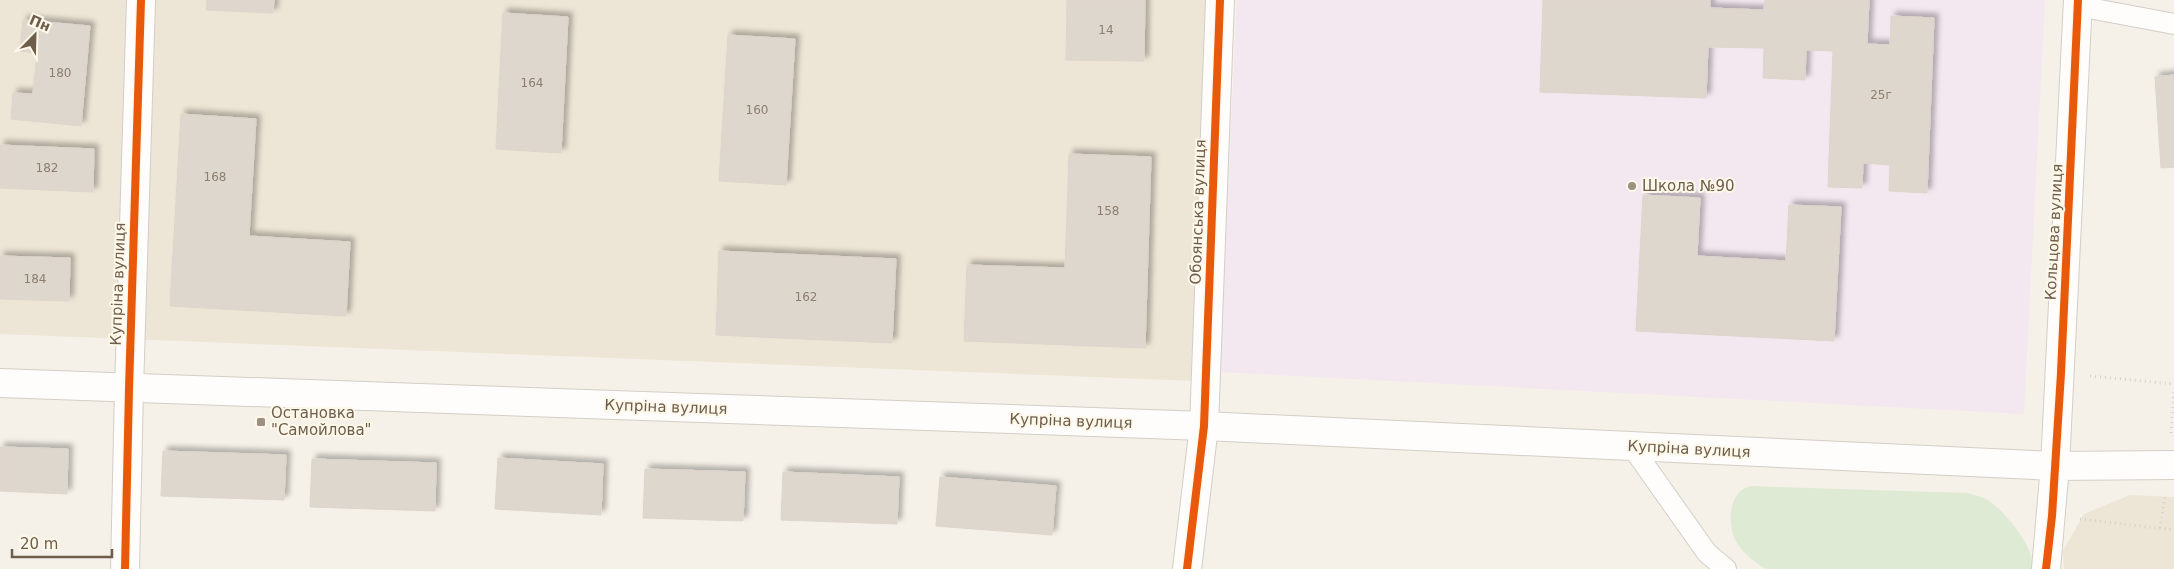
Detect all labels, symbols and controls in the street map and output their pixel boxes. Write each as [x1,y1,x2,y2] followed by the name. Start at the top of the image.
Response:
[10,10,60,60] north arrow
[27,11,53,35] text: Пн
[1098,23,1114,37] house number: 14
[49,66,71,80] house number: 180
[521,76,543,90] house number: 164
[1870,88,1892,102] house number: 25г
[746,103,768,117] house number: 160
[1186,139,1210,285] street label: Обоянська вулиця
[36,161,58,175] house number: 182
[2041,163,2067,301] street label: Кольцова вулиця
[204,170,226,184] house number: 168
[1642,177,1735,195] place label: Школа №90
[1626,180,1638,192] marker: Школа №90
[1097,204,1119,218] house number: 158
[107,222,129,346] street label: Купріна вулиця
[24,272,46,286] house number: 184
[795,290,817,304] house number: 162
[604,396,728,418] street label: Купріна вулиця
[271,404,372,439] place label: Остановка "Самойлова"
[1009,410,1133,432] street label: Купріна вулиця
[255,416,267,428] marker: Остановка "Самойлова"
[1627,437,1751,461] street label: Купріна вулиця
[12,526,112,558] scale bar
[20,535,58,553] text: 20 m

